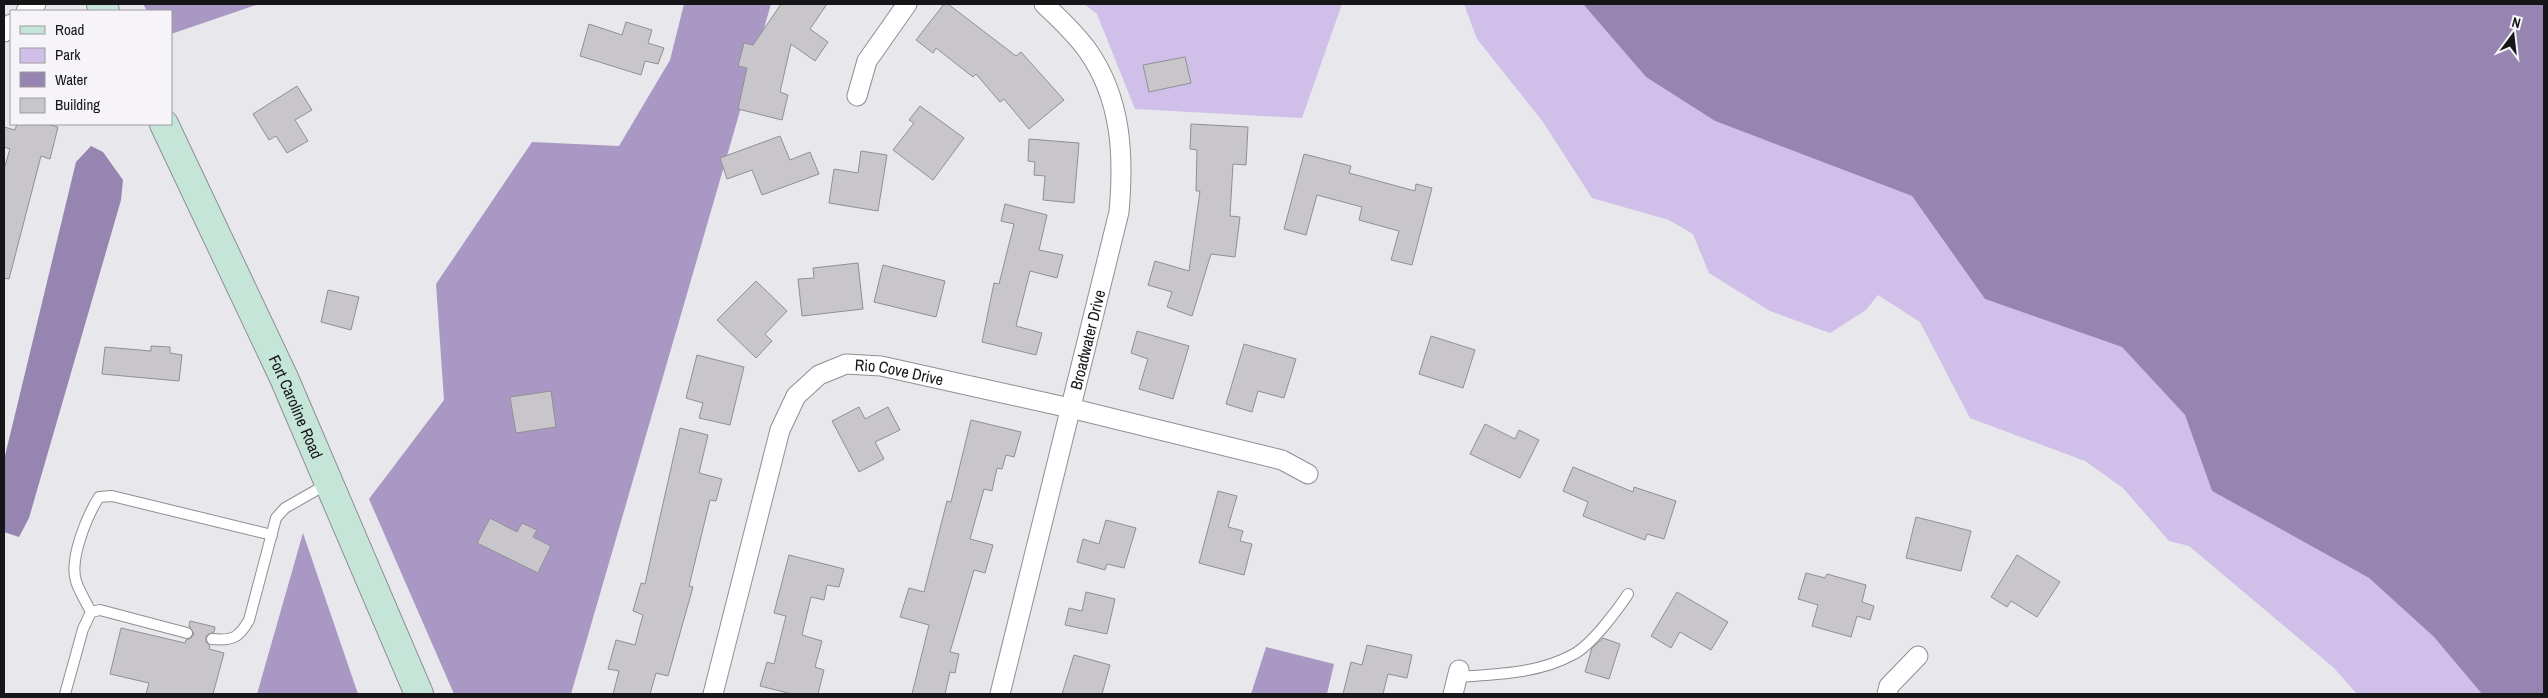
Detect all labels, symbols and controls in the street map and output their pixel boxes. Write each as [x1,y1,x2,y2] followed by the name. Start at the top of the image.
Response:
[10,10,172,125] legend
[2488,10,2538,60] north arrow
[2510,13,2523,32] text: N
[55,19,84,40] text: Road
[55,44,81,65] text: Park
[55,69,87,90] text: Water
[55,94,100,115] text: Building
[1065,287,1110,392] street label: Broadwater Drive
[264,351,328,462] street label: Fort Caroline Road
[854,354,945,391] street label: Rio Cove Drive

